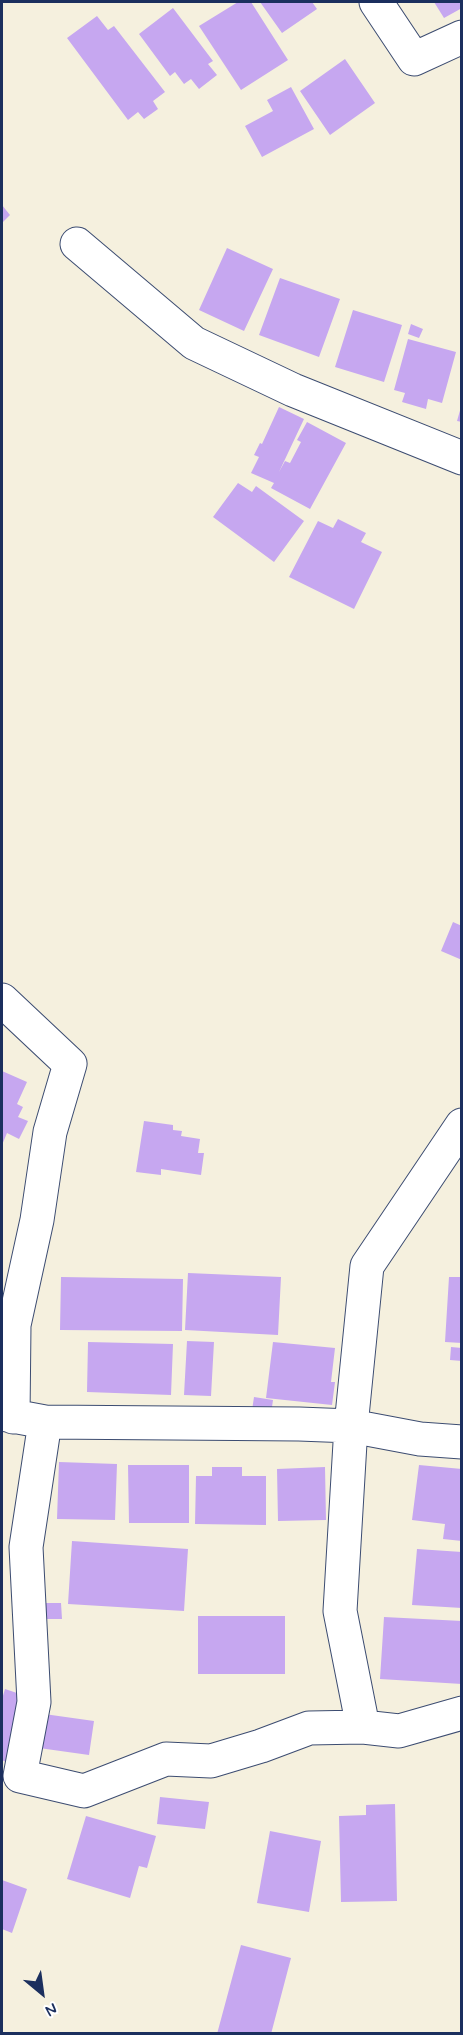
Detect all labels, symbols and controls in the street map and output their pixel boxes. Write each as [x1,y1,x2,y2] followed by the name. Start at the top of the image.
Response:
[12,1963,72,2023] north arrow
[41,1997,61,2021] text: N

